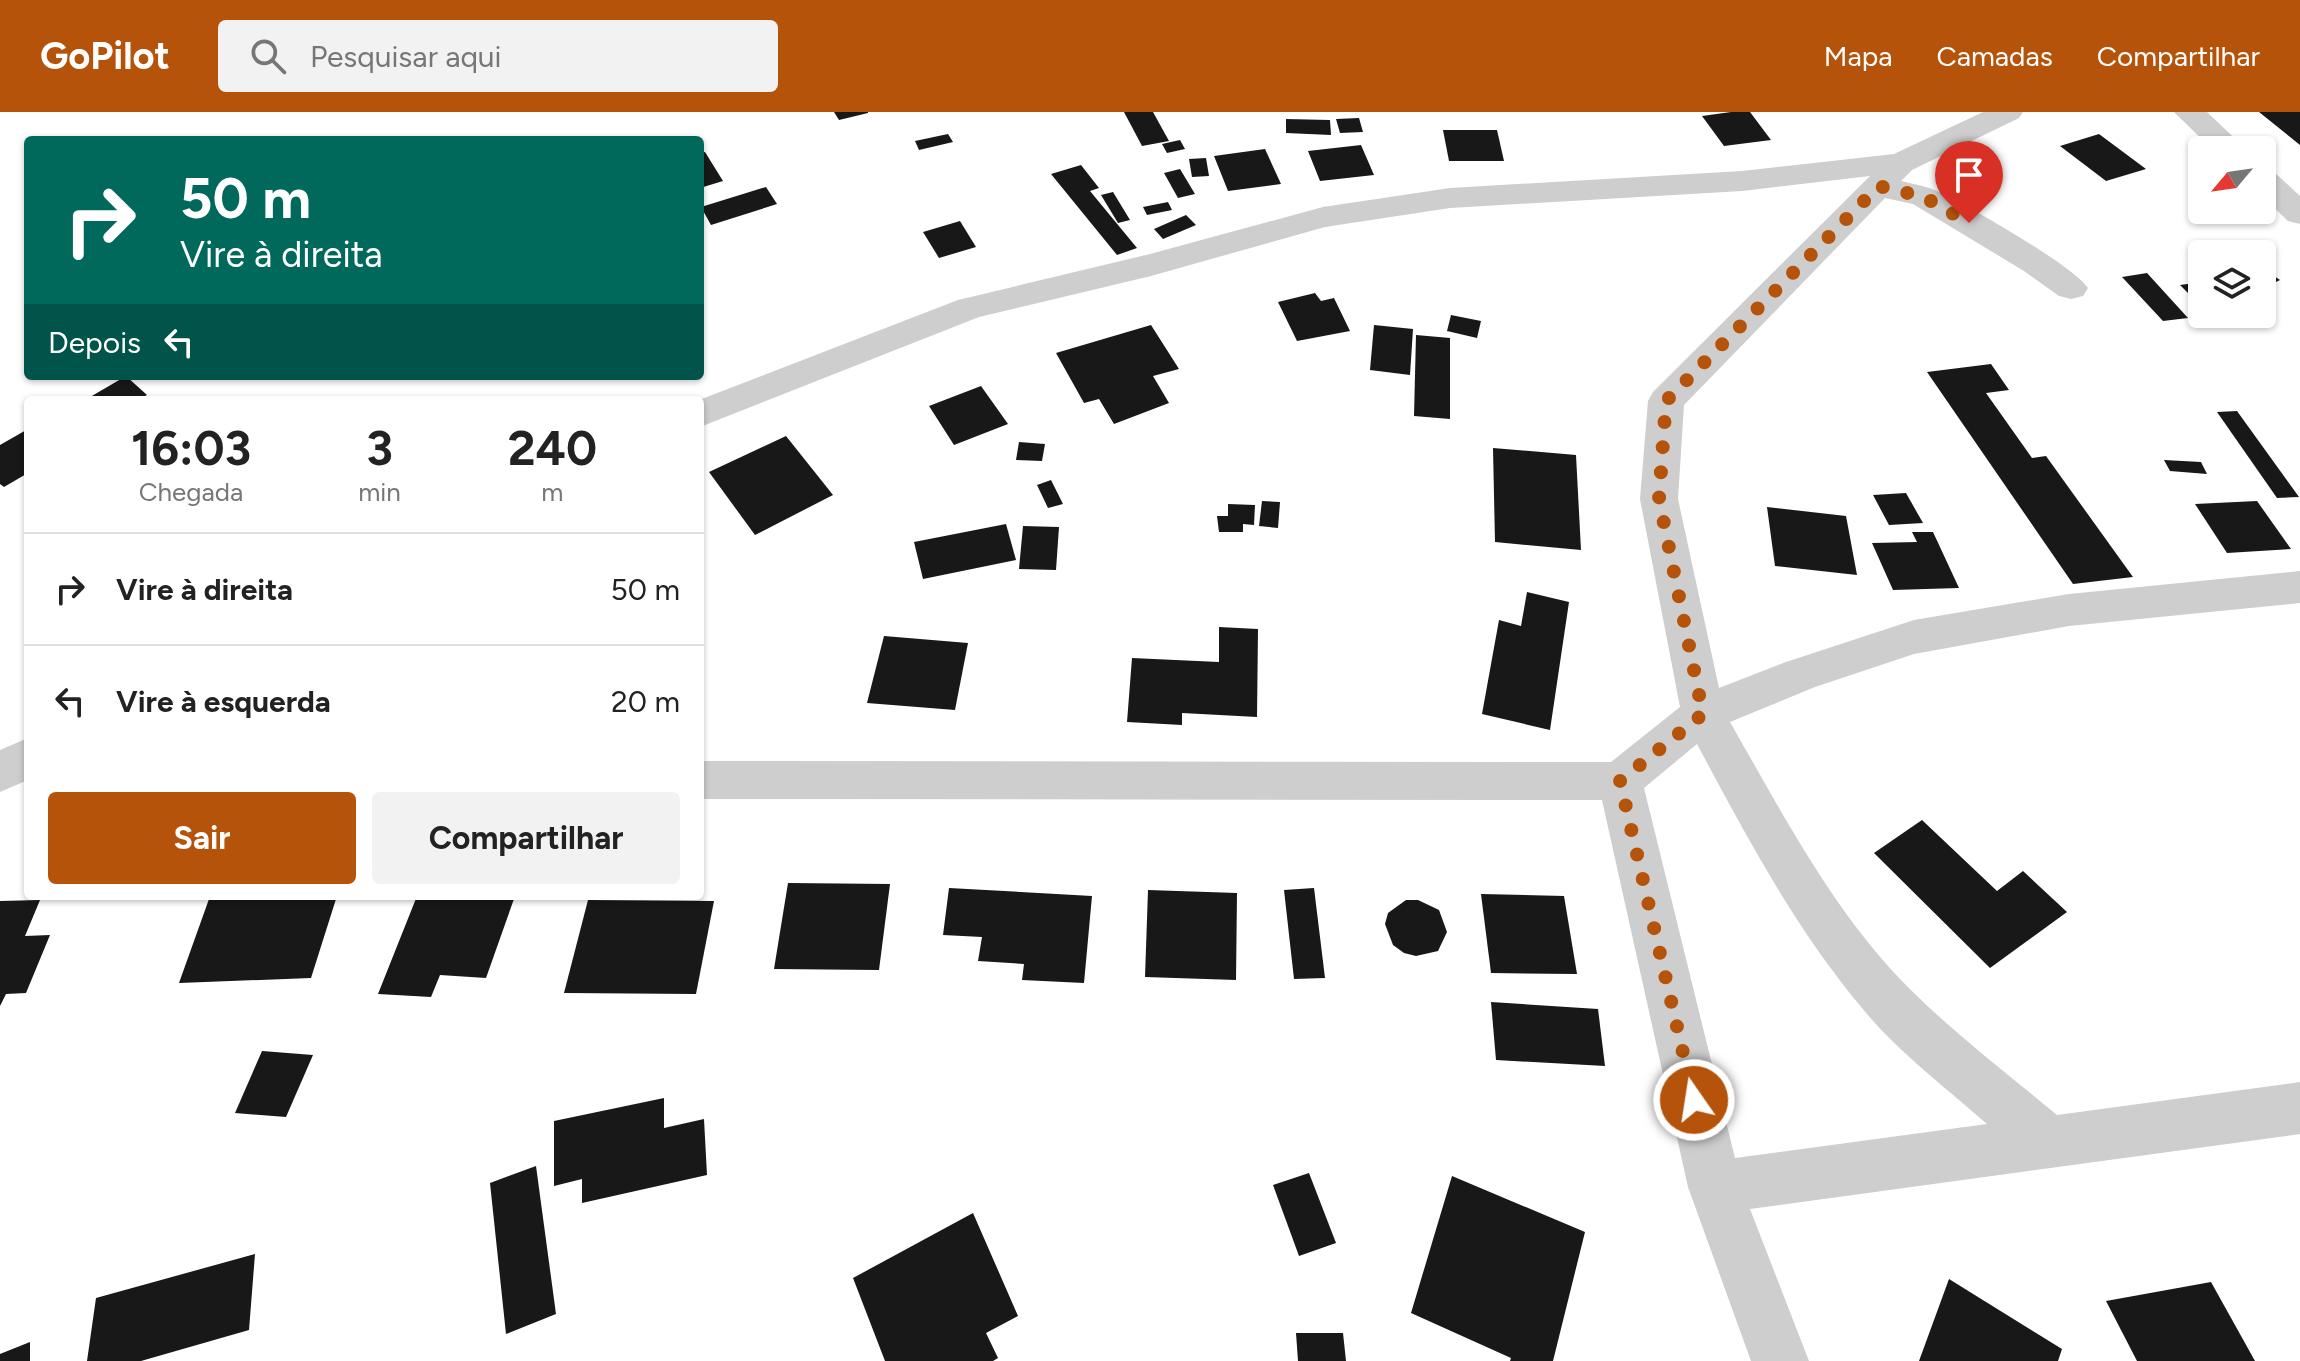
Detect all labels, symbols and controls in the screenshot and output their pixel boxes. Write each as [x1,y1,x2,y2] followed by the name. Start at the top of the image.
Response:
[218,20,778,92] search box
[40,33,170,79] text: GoPilot
[246,34,290,78] icon: search
[310,38,502,75] text: Pesquisar aqui
[1824,39,1893,73] text: Mapa
[1937,39,2053,73] text: Camadas
[2097,39,2260,73] text: Compartilhar
[2188,136,2276,224] north arrow
[2188,136,2276,328] map controls
[1935,141,2003,223] pin
[1947,153,1991,197] icon: arrive
[180,165,311,232] text: 50 m
[48,168,152,272] icon: right
[180,233,383,276] text: Vire à direita
[2188,240,2276,328] button: layers
[157,320,201,364] icon: left
[48,324,141,361] text: Depois
[131,419,251,477] text: 16:03
[366,419,393,477] text: 3
[508,419,597,477] text: 240
[139,476,243,508] text: Chegada
[358,476,401,508] text: min
[541,476,563,508] text: m
[48,567,92,611] icon: right
[116,571,293,608] text: Vire à direita
[611,571,680,608] text: 50 m
[48,679,92,723] icon: left
[116,683,331,720] text: Vire à esquerda
[611,683,680,720] text: 20 m
[48,792,356,884] button: Sair
[372,792,680,884] button: Compartilhar
[1652,1058,1736,1142] position arrow

